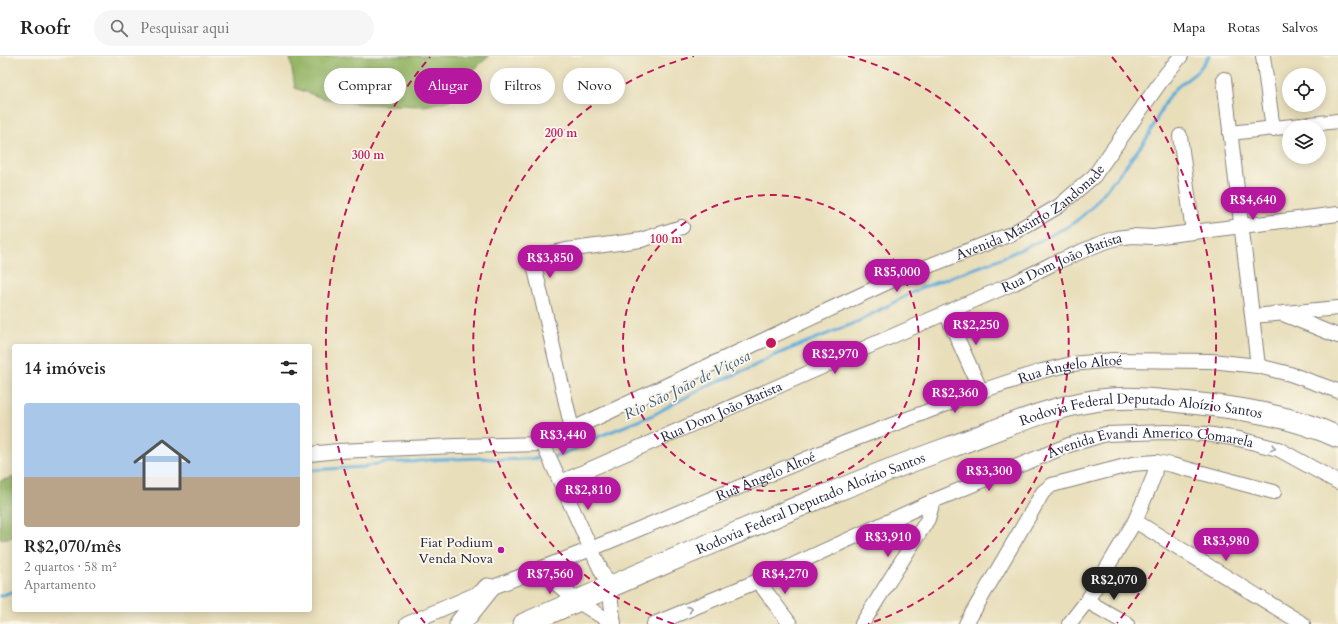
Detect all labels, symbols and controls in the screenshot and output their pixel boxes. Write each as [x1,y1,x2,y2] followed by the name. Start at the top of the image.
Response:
[94,10,374,46] search box
[20,15,70,41] text: Roofr
[108,17,130,39] icon: search
[140,18,229,38] text: Pesquisar aqui
[1173,18,1206,37] text: Mapa
[1228,18,1260,37] text: Rotas
[1282,18,1318,37] text: Salvos
[324,68,406,104] chip: Comprar
[414,68,482,104] chip: Alugar
[490,68,555,104] chip: Filtros
[563,68,625,104] chip: Novo
[1282,68,1326,164] map controls
[1282,68,1326,112] button: locate
[1282,120,1326,164] button: layers
[545,125,578,141] text: 200 m
[352,147,385,163] text: 300 m
[953,161,1109,265] street label: Avenida Máximo Zandonade
[1216,187,1290,221] pin: R$4,640
[1230,191,1276,209] text: R$4,640
[998,228,1123,297] street label: Rua Dom João Batista
[650,231,683,247] text: 100 m
[513,245,587,279] pin: R$3,850
[527,249,573,267] text: R$3,850
[860,259,934,293] pin: R$5,000
[874,263,920,281] text: R$5,000
[939,312,1013,346] pin: R$2,250
[953,316,999,334] text: R$2,250
[764,336,778,350] centre of rings
[798,341,872,375] pin: R$2,970
[812,345,858,363] text: R$2,970
[620,346,754,424] water label: Rio São João de Viçosa
[1016,351,1122,388] street label: Rua Ângelo Altoé
[24,357,106,380] text: 14 imóveis
[278,357,300,379] icon: filters
[658,377,785,447] street label: Rua Dom João Batista
[918,380,992,414] pin: R$2,360
[932,384,978,402] text: R$2,360
[1017,389,1264,430] street label: Rodovia Federal Deputado Aloízio Santos
[526,422,600,456] pin: R$3,440
[1044,423,1256,463] street label: Avenida Evandi Americo Comarela
[540,426,586,444] text: R$3,440
[126,429,198,501] icon: home
[1269,443,1276,452] one-way arrow
[713,447,818,506] street label: Rua Ângelo Altoé
[693,448,928,559] street label: Rodovia Federal Deputado Aloízio Santos
[952,458,1026,492] pin: R$3,300
[966,462,1012,480] text: R$3,300
[551,477,625,511] pin: R$2,810
[565,481,611,499] text: R$2,810
[851,524,925,558] pin: R$3,910
[865,528,911,546] text: R$3,910
[1189,528,1263,562] pin: R$3,980
[1203,532,1249,550] text: R$3,980
[418,533,493,568] place label: Fiat Podium Venda Nova
[24,535,121,558] text: R$2,070/mês
[496,545,506,555] marker: Fiat Podium Venda Nova
[24,558,117,576] text: 2 quartos · 58 m²
[513,561,587,595] pin: R$7,560
[748,561,822,595] pin: R$4,270
[527,565,573,583] text: R$7,560
[762,565,808,583] text: R$4,270
[1077,567,1151,601] pin: R$2,070
[1091,571,1137,589] text: R$2,070
[24,576,96,594] text: Apartamento
[685,606,693,614] one-way arrow

